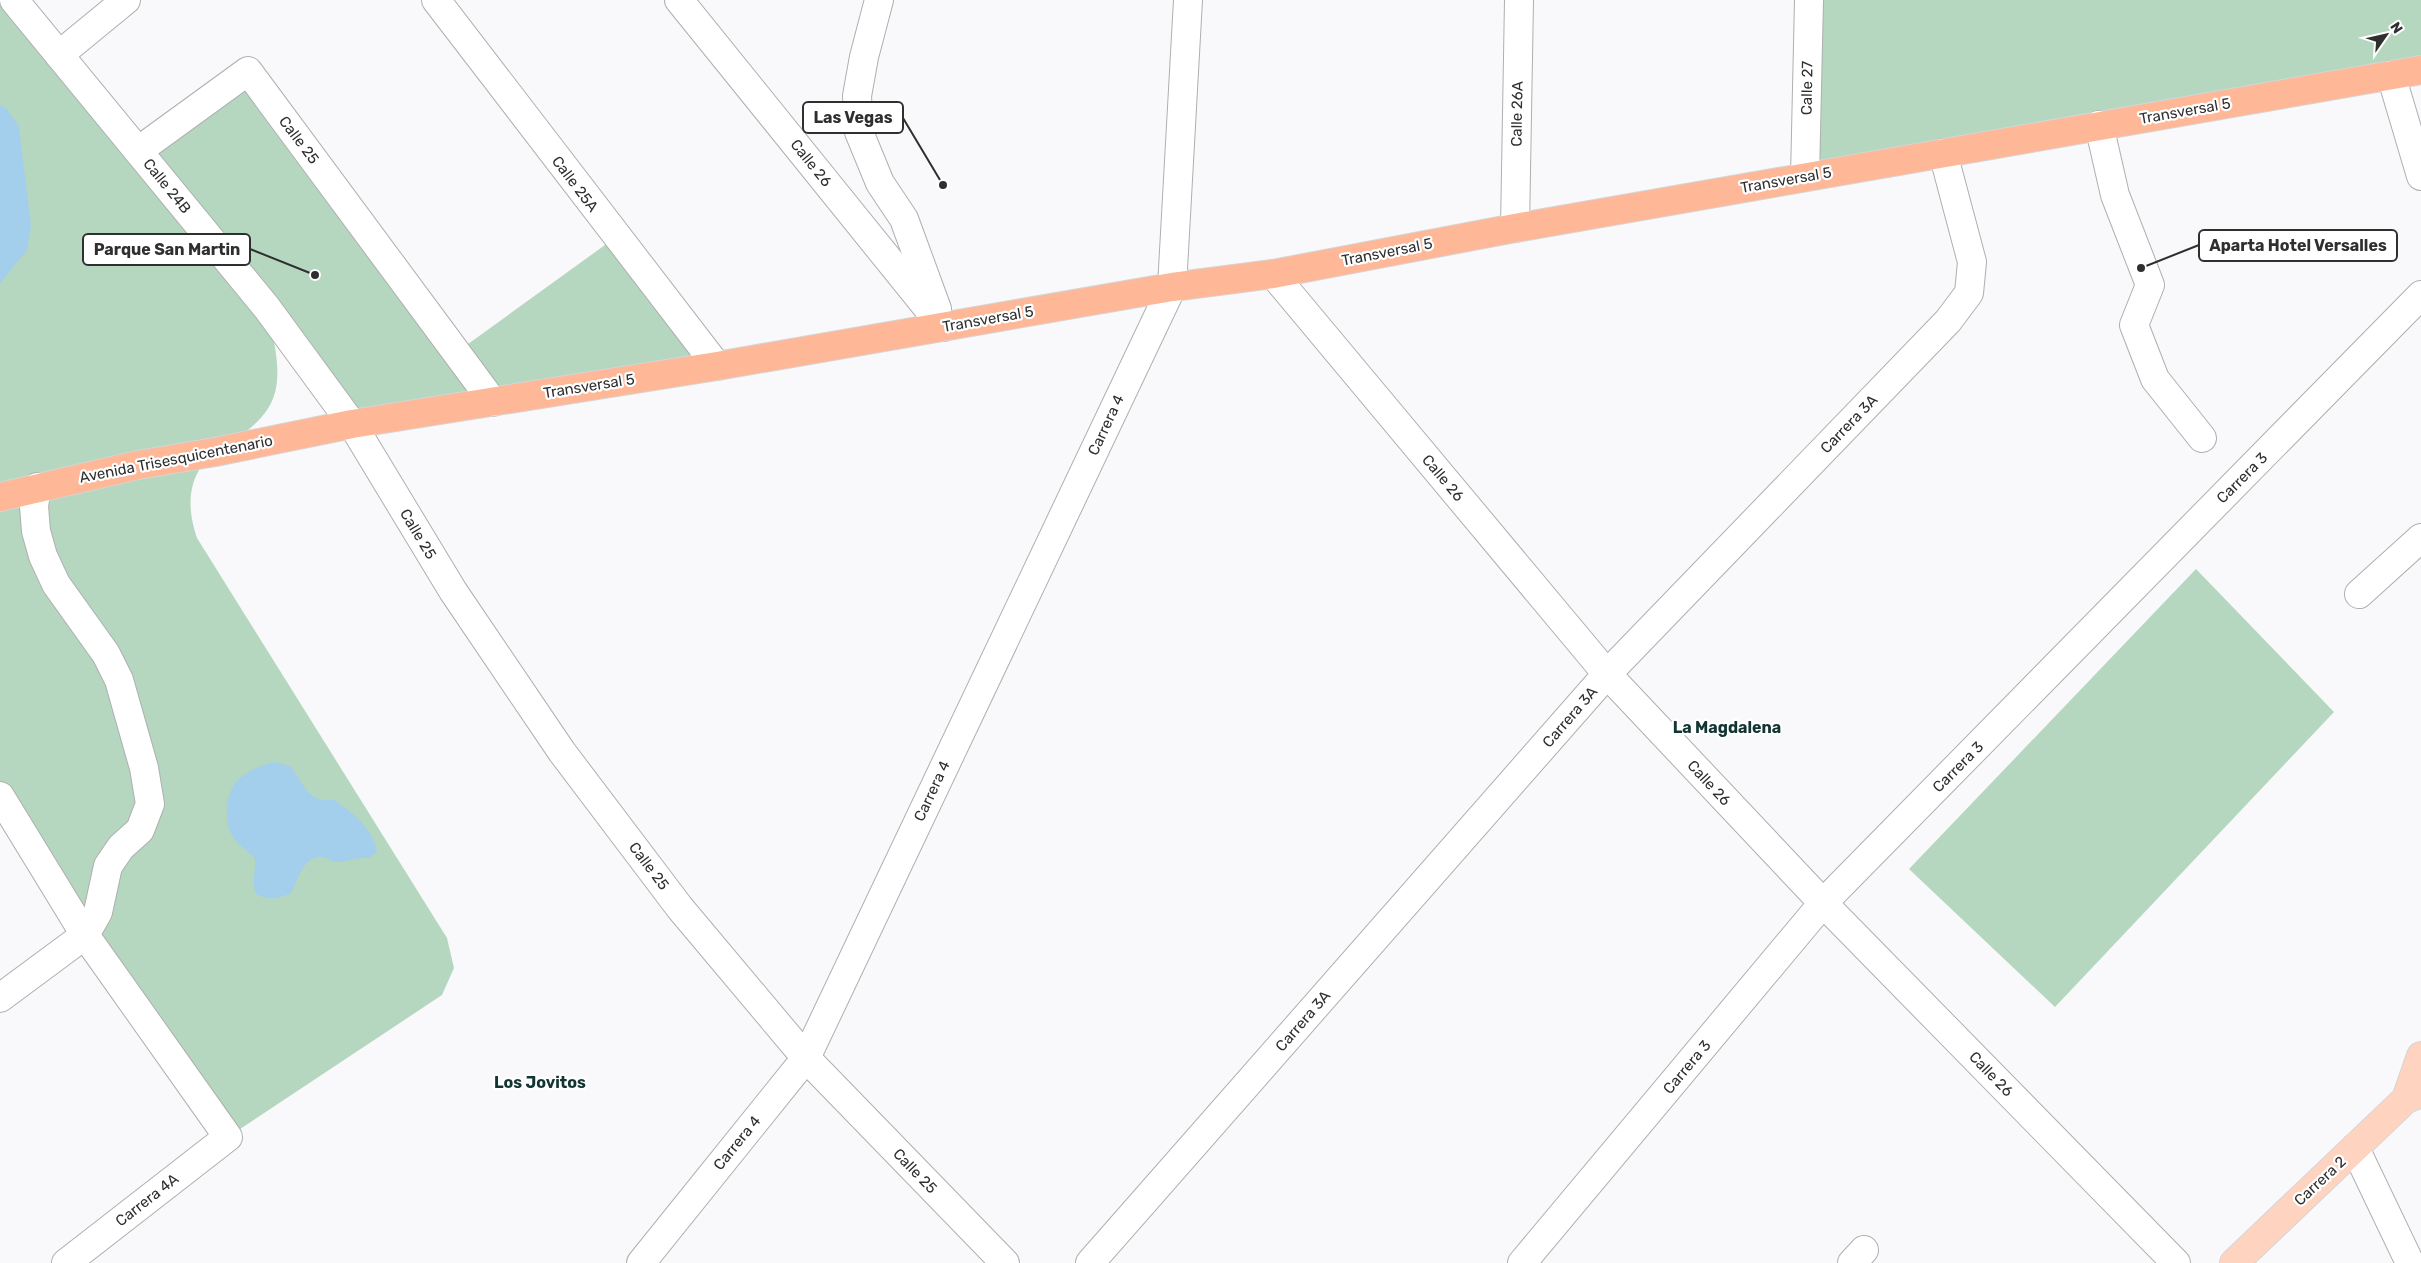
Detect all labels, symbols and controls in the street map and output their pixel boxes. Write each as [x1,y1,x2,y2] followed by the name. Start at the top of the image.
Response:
[2361,10,2411,60] north arrow
[2386,19,2406,37] text: N
[1798,60,1816,115] street label: Calle 27
[1507,81,1527,147] street label: Calle 26A
[2138,94,2232,128] street label: Transversal 5
[803,102,903,133] callout: Las Vegas
[814,108,893,127] text: Las Vegas
[275,112,323,168] street label: Calle 25
[787,136,835,190] street label: Calle 26
[548,152,602,216] street label: Calle 25A
[139,155,195,217] street label: Calle 24B
[1739,163,1833,197] street label: Transversal 5
[2199,230,2397,261] callout: Aparta Hotel Versalles
[83,234,250,265] callout: Parque San Martin
[1340,234,1434,270] street label: Transversal 5
[2209,236,2387,255] text: Aparta Hotel Versalles
[94,240,240,259] text: Parque San Martin
[941,302,1035,336] street label: Transversal 5
[542,370,636,402] street label: Transversal 5
[1817,391,1881,457] street label: Carrera 3A
[1084,392,1128,458] street label: Carrera 4
[78,431,274,487] street label: Avenida Trisesquicentenario
[2213,449,2271,507] street label: Carrera 3
[1418,451,1468,505] street label: Calle 26
[396,506,440,562] street label: Calle 25
[1539,683,1601,751] street label: Carrera 3A
[1673,718,1781,737] district label: La Magdalena
[1929,738,1987,796] street label: Carrera 3
[1683,757,1735,809] street label: Calle 26
[910,758,954,824] street label: Carrera 4
[625,838,673,894] street label: Calle 25
[1272,987,1334,1055] street label: Carrera 3A
[1659,1037,1715,1097] street label: Carrera 3
[1965,1048,2017,1100] street label: Calle 26
[494,1073,586,1092] district label: Los Jovitos
[710,1112,764,1174] street label: Carrera 4
[889,1145,941,1197] street label: Calle 25
[2290,1152,2350,1209] street label: Carrera 2
[112,1170,182,1230] street label: Carrera 4A

